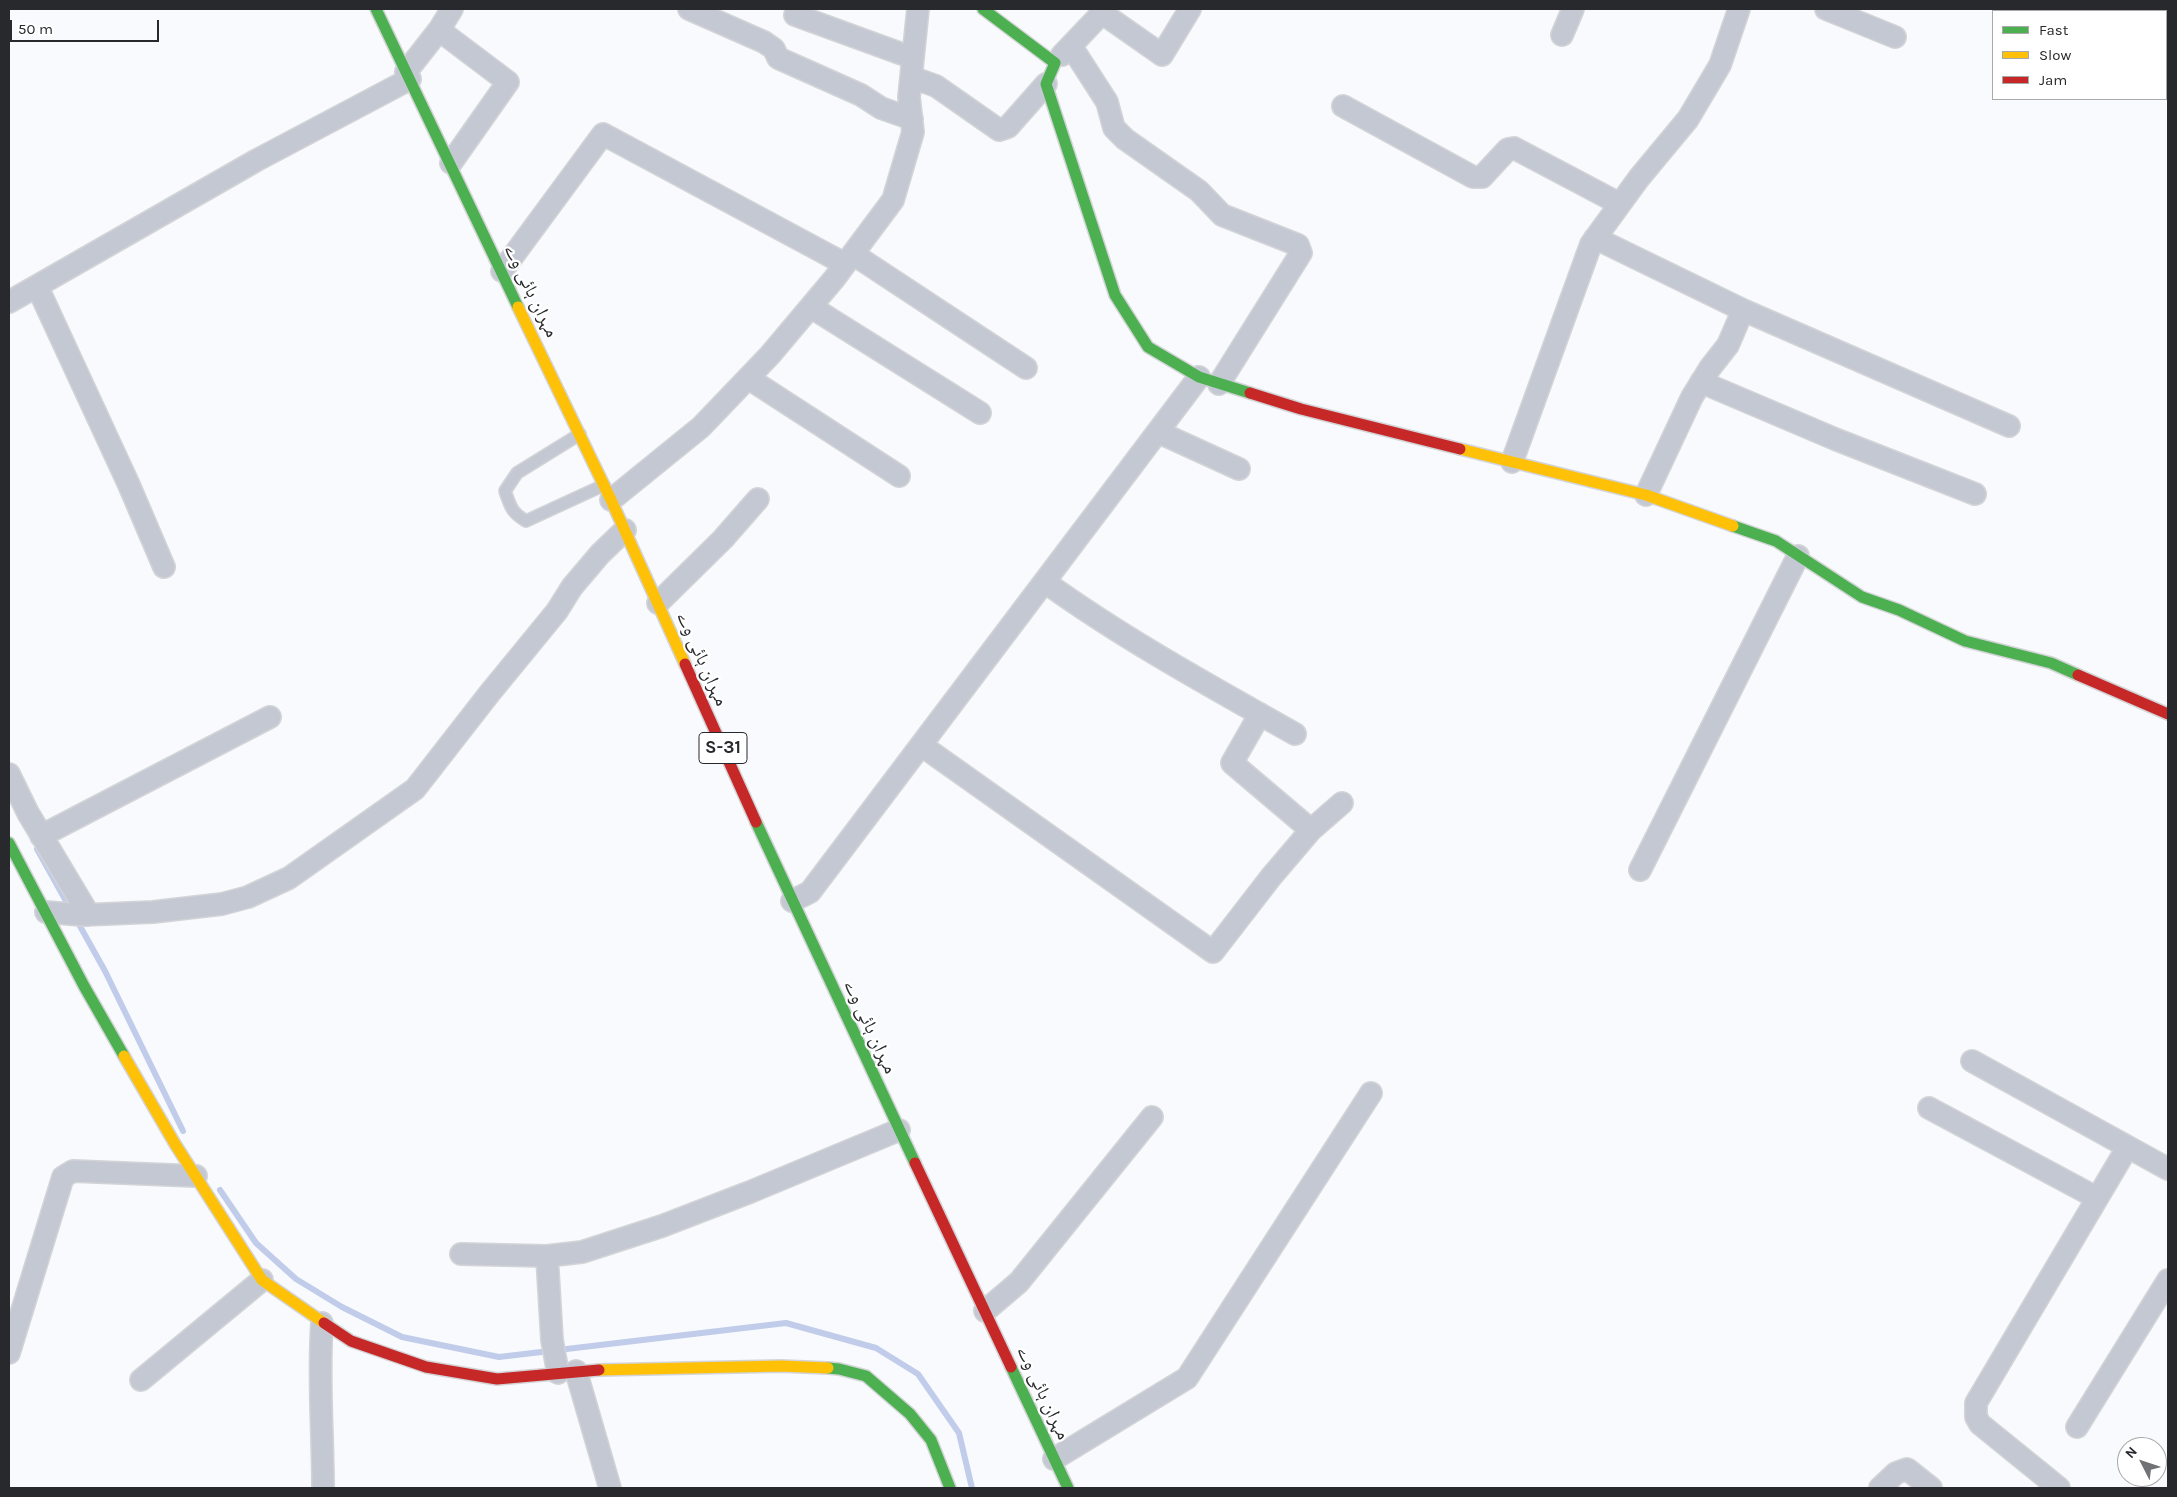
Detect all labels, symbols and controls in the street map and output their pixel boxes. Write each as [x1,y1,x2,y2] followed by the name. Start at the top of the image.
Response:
[12,10,161,42] scale bar
[1992,10,2167,100] legend
[18,20,53,38] text: 50 m
[2039,21,2068,39] text: Fast
[2039,46,2071,64] text: Slow
[2039,71,2067,89] text: Jam
[499,241,563,341] street label: مہران ہائی وے
[671,608,733,710] street label: مہران ہائی وے
[699,732,747,764] road number: S-31
[838,977,902,1077] street label: مہران ہائی وے
[1011,1343,1075,1443] street label: مہران ہائی وے
[2117,1437,2167,1487] north arrow
[2121,1443,2141,1462] text: N

